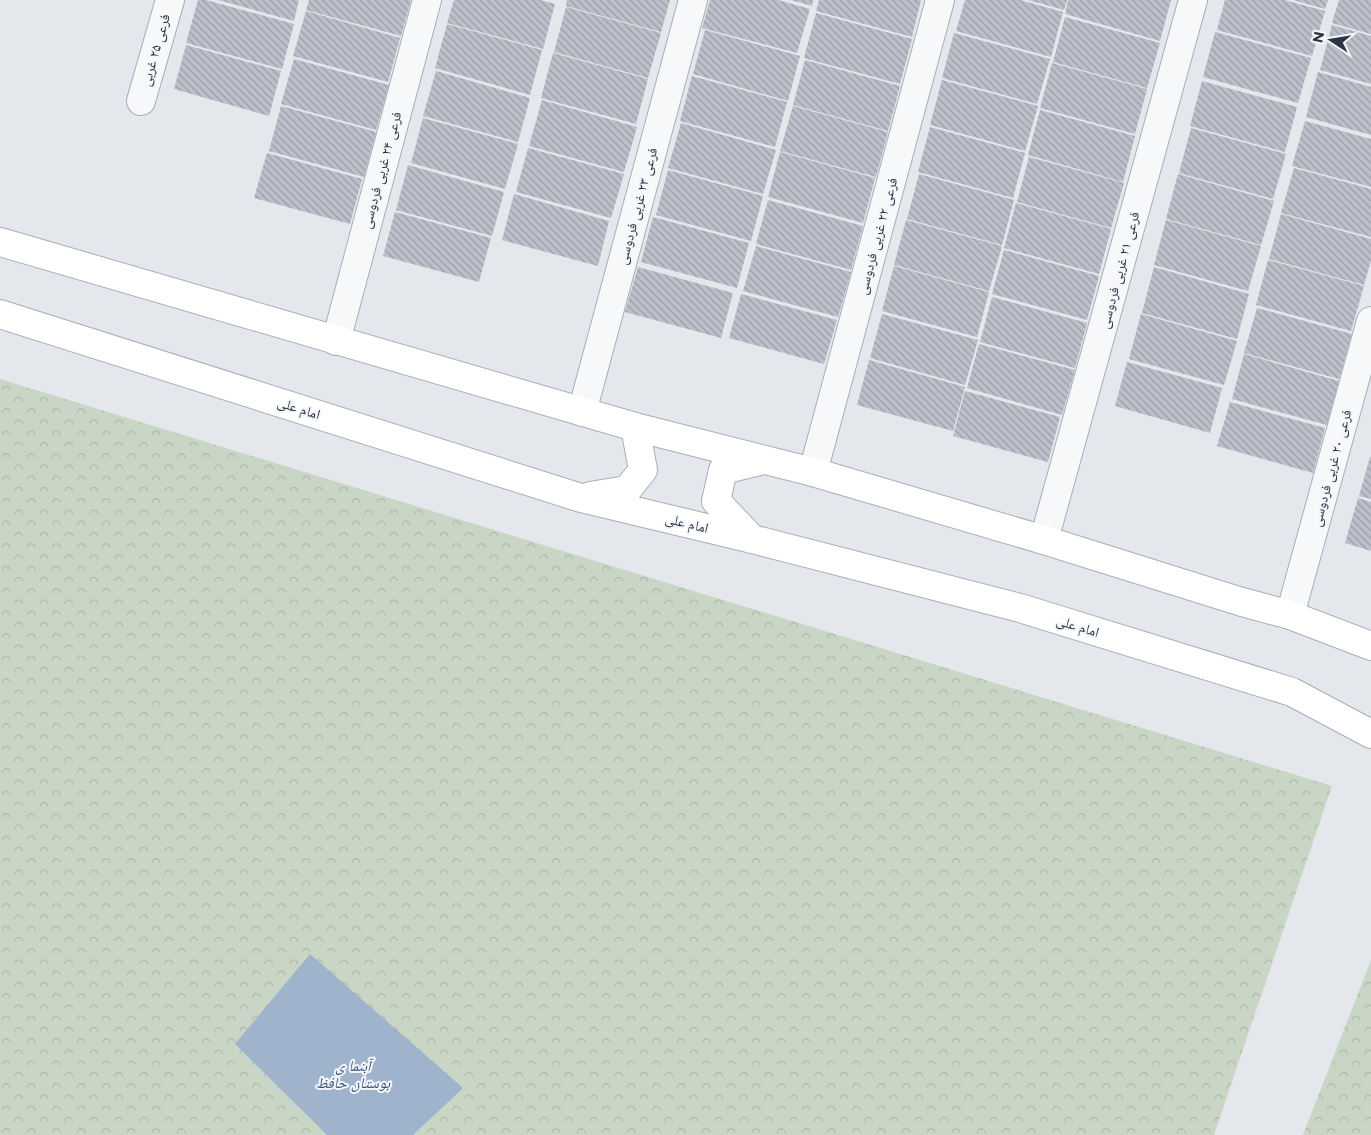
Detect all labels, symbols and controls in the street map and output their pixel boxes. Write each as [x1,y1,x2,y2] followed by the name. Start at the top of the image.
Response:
[136,12,174,88] street label: فرعی ۲۵ غربی
[1306,15,1356,65] north arrow
[1308,30,1328,45] text: N
[357,109,405,231] street label: فرعی ۲۴ غربی فردوسی
[613,145,661,267] street label: فرعی ۲۳ غربی فردوسی
[853,175,901,297] street label: فرعی ۲۲ غربی فردوسی
[1095,209,1143,331] street label: فرعی ۲۱ غربی فردوسی
[275,393,323,424] street label: امام علی
[1307,407,1355,529] street label: فرعی ۲۰ غربی فردوسی
[663,509,710,538] street label: امام علی
[1054,611,1102,642] street label: امام علی
[316,1056,391,1092] water label: آبنما ی بوستان حافظ

